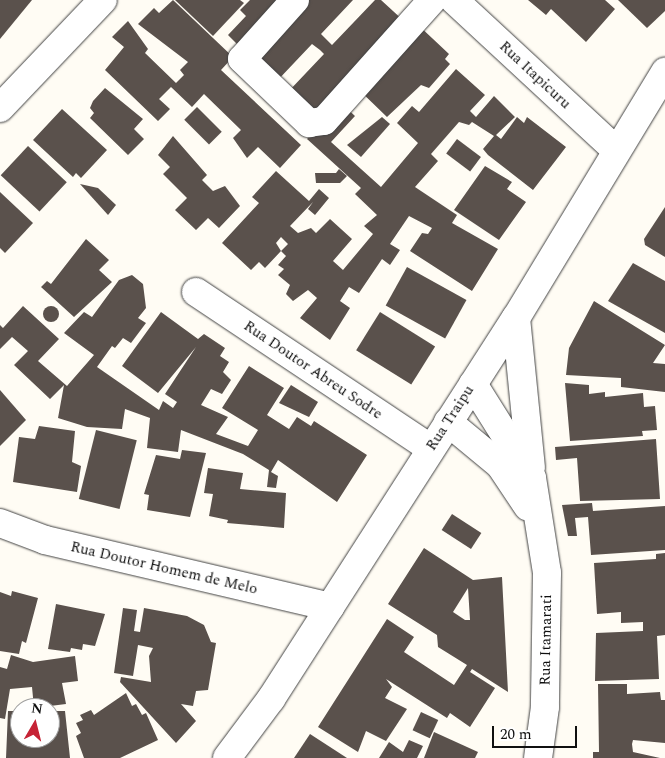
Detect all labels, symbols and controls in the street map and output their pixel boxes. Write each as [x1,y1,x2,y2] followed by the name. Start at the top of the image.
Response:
[496,37,574,113] street label: Rua Itapicuru
[240,317,386,423] street label: Rua Doutor Abreu Sodre
[422,382,478,454] street label: Rua Traipu
[69,538,259,598] street label: Rua Doutor Homem de Melo
[536,594,556,686] street label: Rua Itamarati
[30,697,44,720] text: N
[10,698,60,748] north arrow
[495,716,580,748] scale bar
[500,723,532,746] text: 20 m

